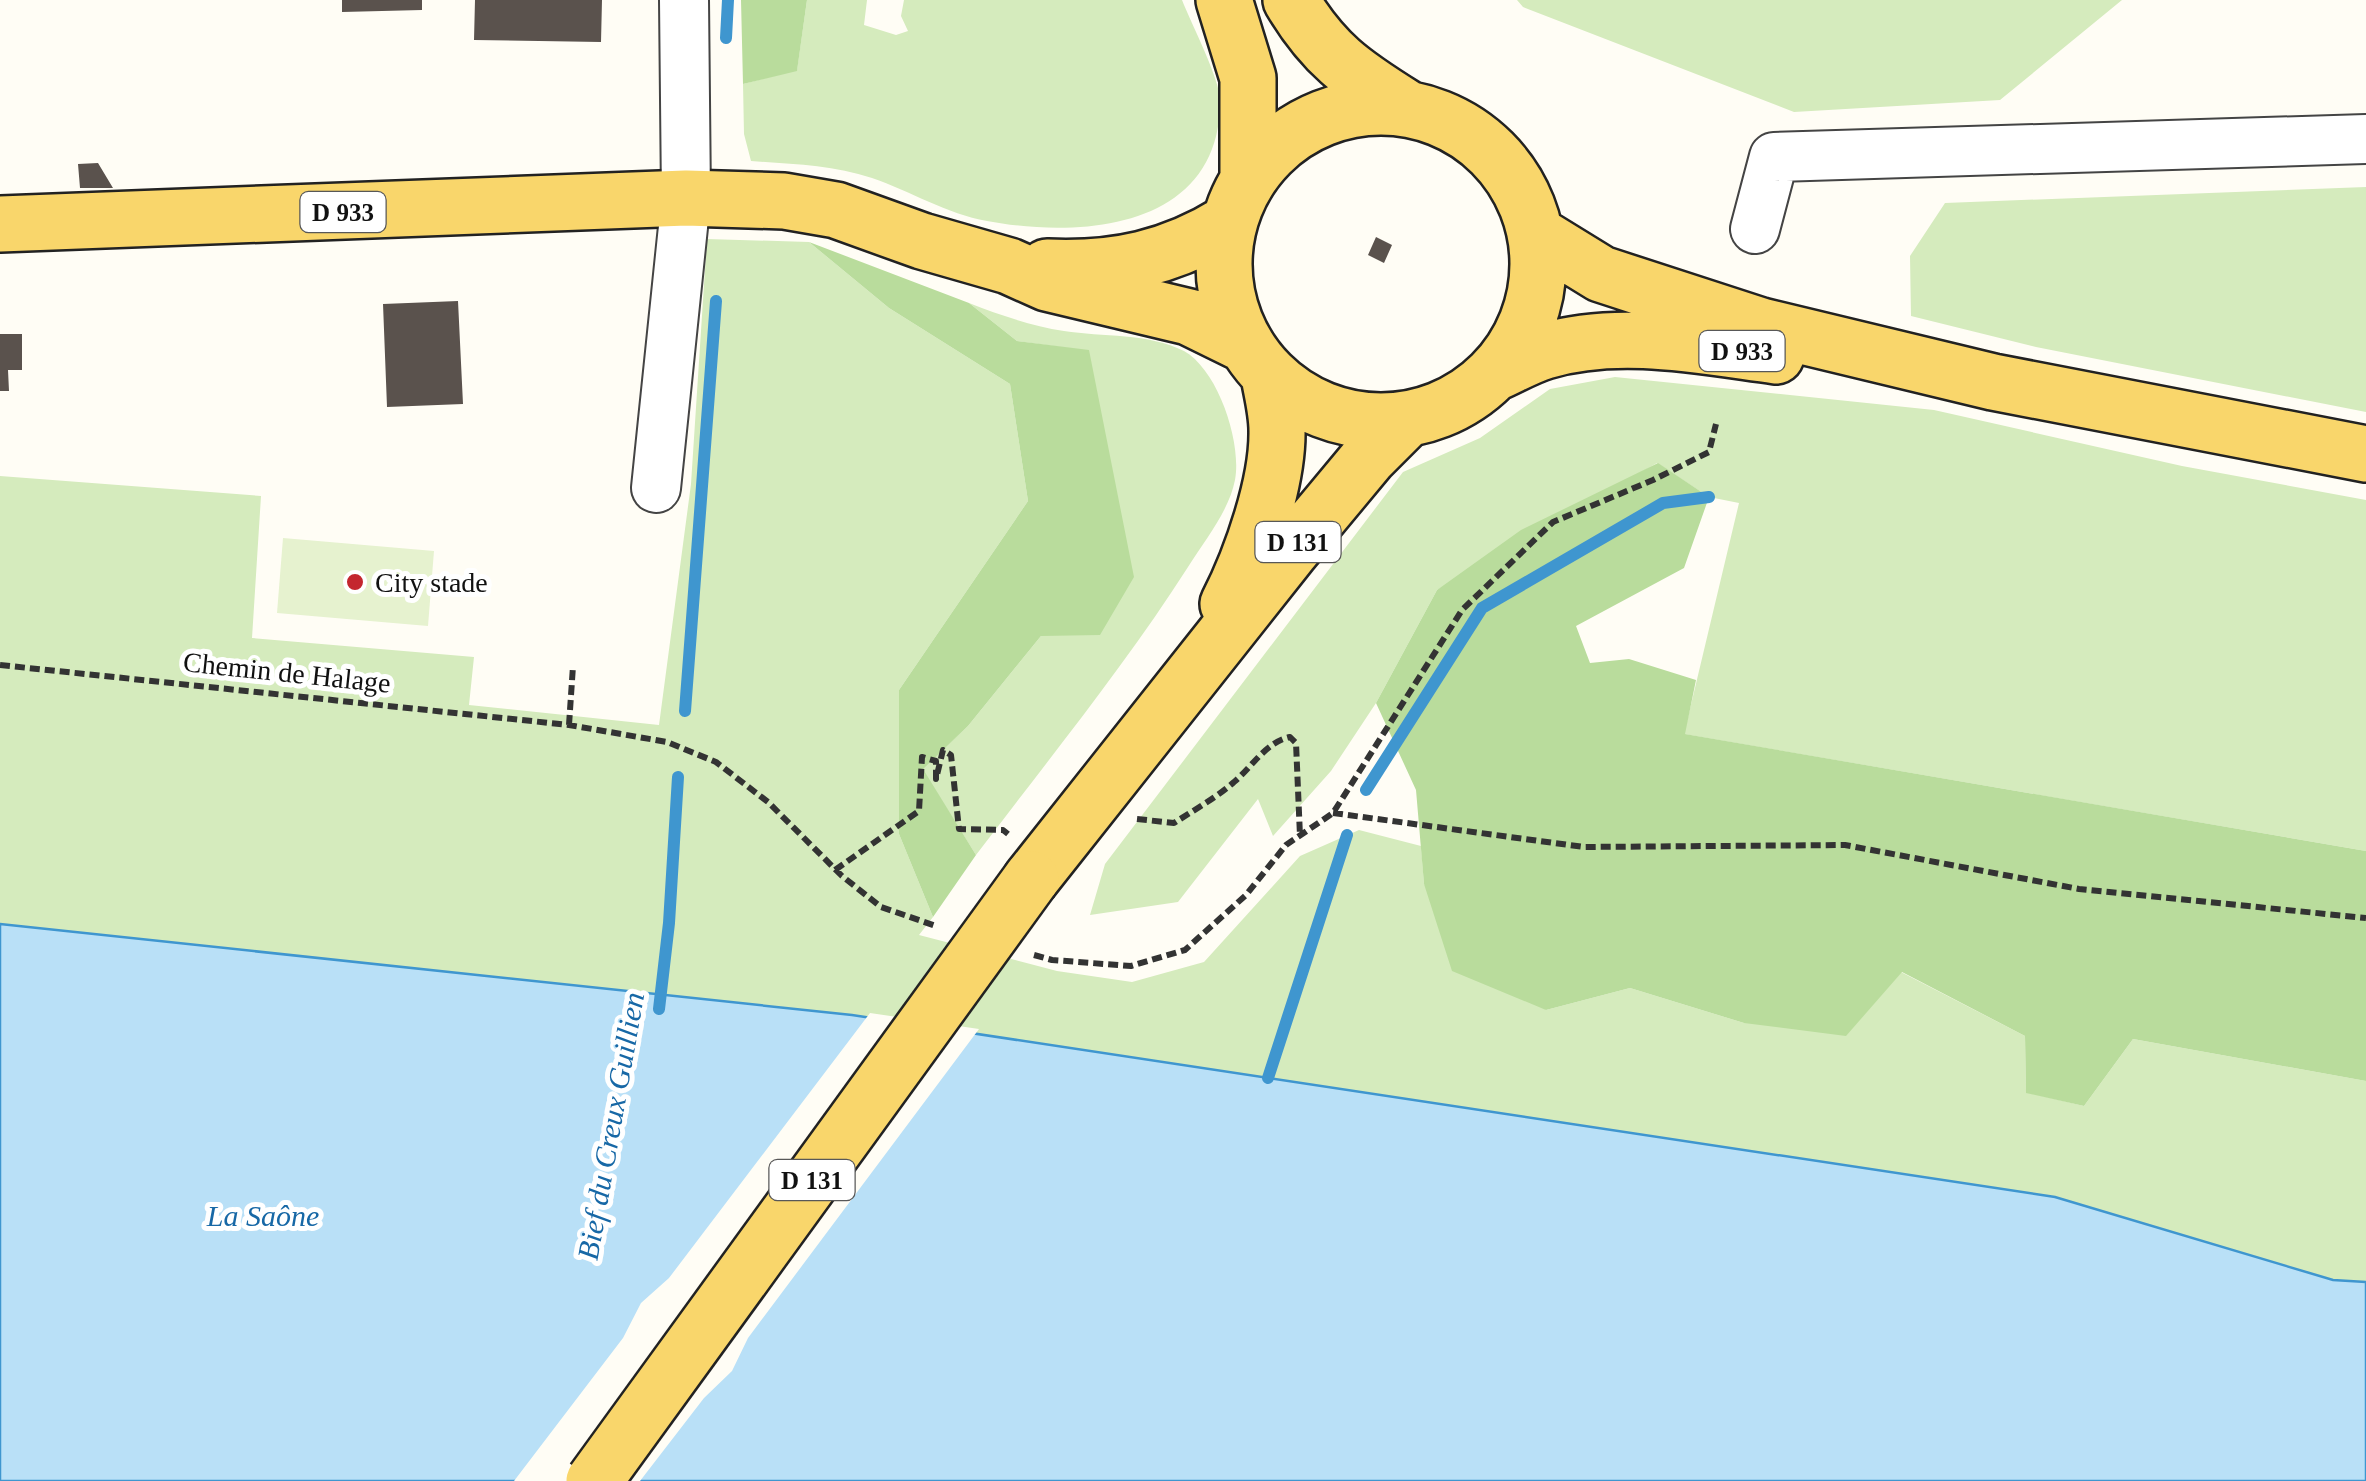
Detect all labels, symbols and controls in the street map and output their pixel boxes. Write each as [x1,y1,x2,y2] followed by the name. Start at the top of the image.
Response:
[300,192,386,232] road number: D 933
[1700,331,1784,371] road number: D 933
[1256,522,1340,562] road number: D 131
[375,567,488,598] place label: City stade
[344,571,366,593] marker: City stade
[182,646,392,699] street label: Chemin de Halage
[571,989,650,1262] water label: Bief du Creux Guillien
[770,1160,854,1200] road number: D 131
[206,1199,319,1232] water label: La Saône

